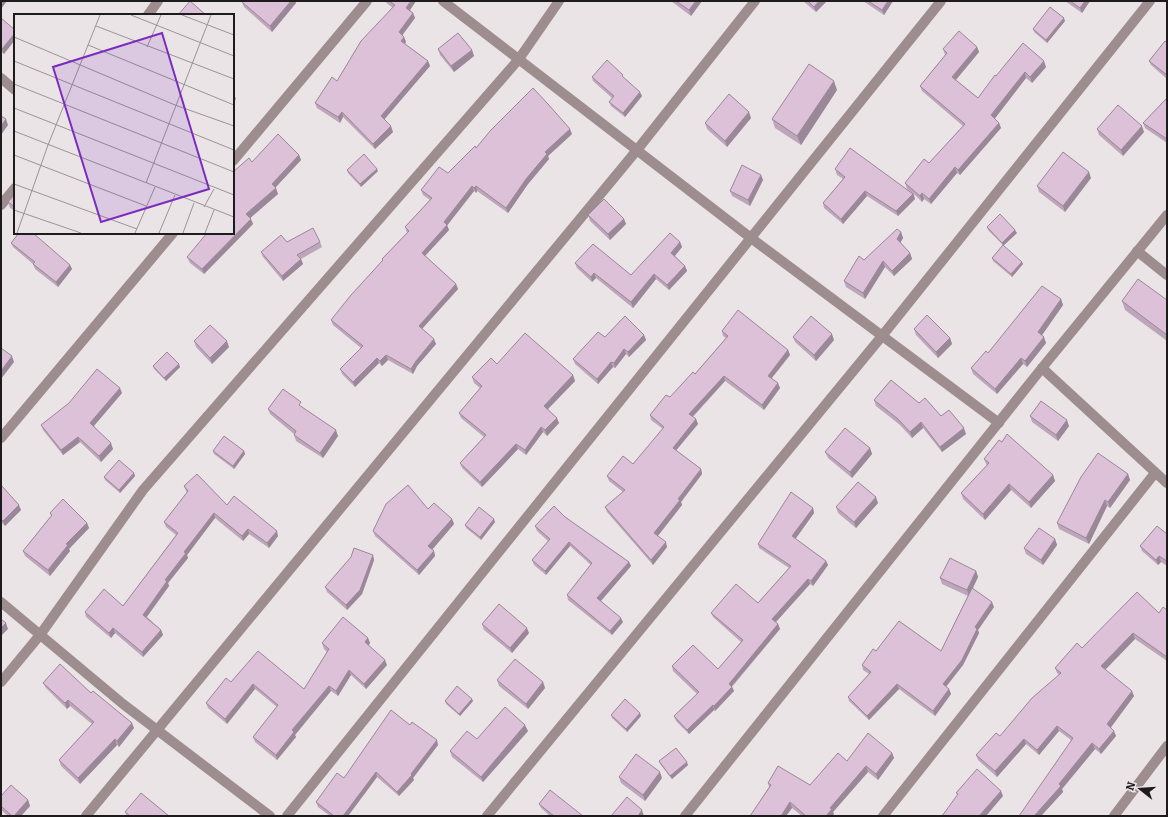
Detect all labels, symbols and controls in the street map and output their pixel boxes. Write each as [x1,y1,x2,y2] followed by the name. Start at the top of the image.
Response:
[14,14,234,234] inset map
[1120,769,1160,809] north arrow
[1123,780,1139,792] text: N

